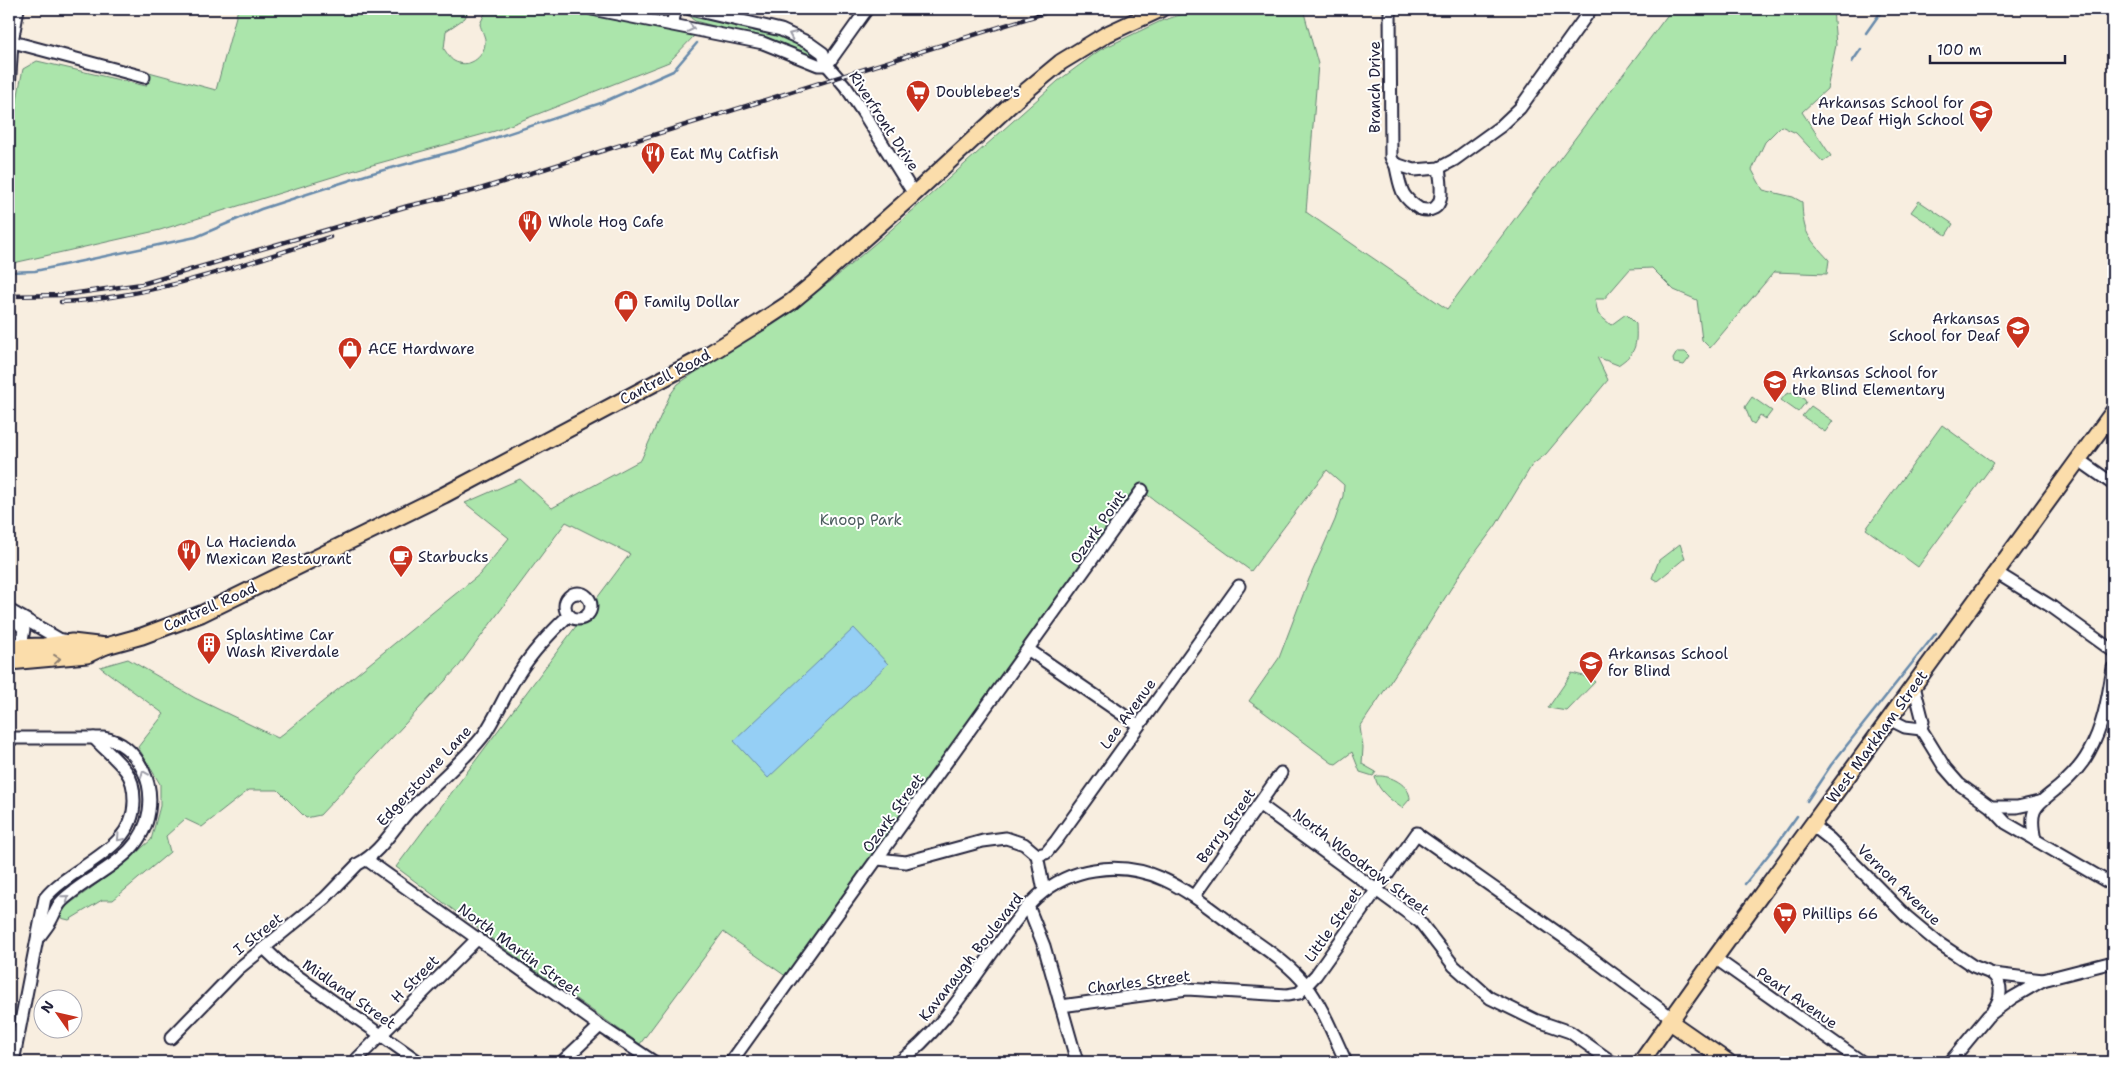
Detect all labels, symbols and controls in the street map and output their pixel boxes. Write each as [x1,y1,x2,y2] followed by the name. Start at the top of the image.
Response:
[687,22,696,33] one-way arrow
[788,31,797,41] one-way arrow
[1930,32,2064,64] scale bar
[1937,40,1982,60] text: 100 m
[1365,41,1385,133] street label: Branch Drive
[844,67,924,175] street label: Riverfront Drive
[905,79,931,113] supermarket icon: Doublebee's
[936,82,1020,102] place label: Doublebee's
[1811,93,1964,130] place label: Arkansas School for the Deaf High School
[1968,99,1994,133] school or university icon: Arkansas School for the Deaf High School
[640,141,666,175] restaurant icon: Eat My Catfish
[670,144,779,164] place label: Eat My Catfish
[517,209,543,243] restaurant icon: Whole Hog Cafe
[548,212,664,232] place label: Whole Hog Cafe
[613,289,639,323] shop icon: Family Dollar
[644,292,740,312] place label: Family Dollar
[1889,309,2001,346] place label: Arkansas School for Deaf
[2005,315,2031,349] school or university icon: Arkansas School for Deaf
[337,336,363,370] shop icon: ACE Hardware
[368,339,475,359] place label: ACE Hardware
[616,344,714,409] street label: Cantrell Road
[1792,363,1945,400] place label: Arkansas School for the Blind Elementary
[1762,369,1788,403] school or university icon: Arkansas School for the Blind Elementary
[1065,486,1131,568] street label: Ozark Point
[820,510,902,530] park label: Knoop Park
[206,532,352,569] place label: La Hacienda Mexican Restaurant
[176,538,202,572] restaurant icon: La Hacienda Mexican Restaurant
[388,544,414,578] cafe icon: Starbucks
[418,547,489,567] place label: Starbucks
[160,577,260,637] street label: Cantrell Road
[226,625,339,662] place label: Splashtime Car Wash Riverdale
[196,631,222,665] building icon: Splashtime Car Wash Riverdale
[1608,644,1729,681] place label: Arkansas School for Blind
[1578,650,1604,684] school or university icon: Arkansas School for Blind
[54,654,62,665] one-way arrow
[1822,666,1932,808] street label: West Markham Street
[1096,675,1160,753] street label: Lee Avenue
[372,721,476,831] street label: Edgerstoune Lane
[140,770,150,779] one-way arrow
[858,770,928,856] street label: Ozark Street
[1192,784,1260,868] street label: Berry Street
[1289,804,1433,920] street label: North Woodrow Street
[117,833,126,842] one-way arrow
[1853,840,1945,930] street label: Vernon Avenue
[1300,884,1366,966] street label: Little Street
[915,888,1028,1025] street label: Kavanaugh Boulevard
[61,895,70,904] one-way arrow
[454,899,584,1001] street label: North Martin Street
[1772,901,1798,935] supermarket icon: Phillips 66
[1802,904,1878,924] place label: Phillips 66
[229,908,287,960] street label: I Street
[387,951,443,1007] street label: H Street
[298,954,400,1034] street label: Midland Street
[1752,963,1842,1033] street label: Pearl Avenue
[1087,966,1191,998] street label: Charles Street
[32,988,82,1038] north arrow
[37,997,58,1016] text: N

